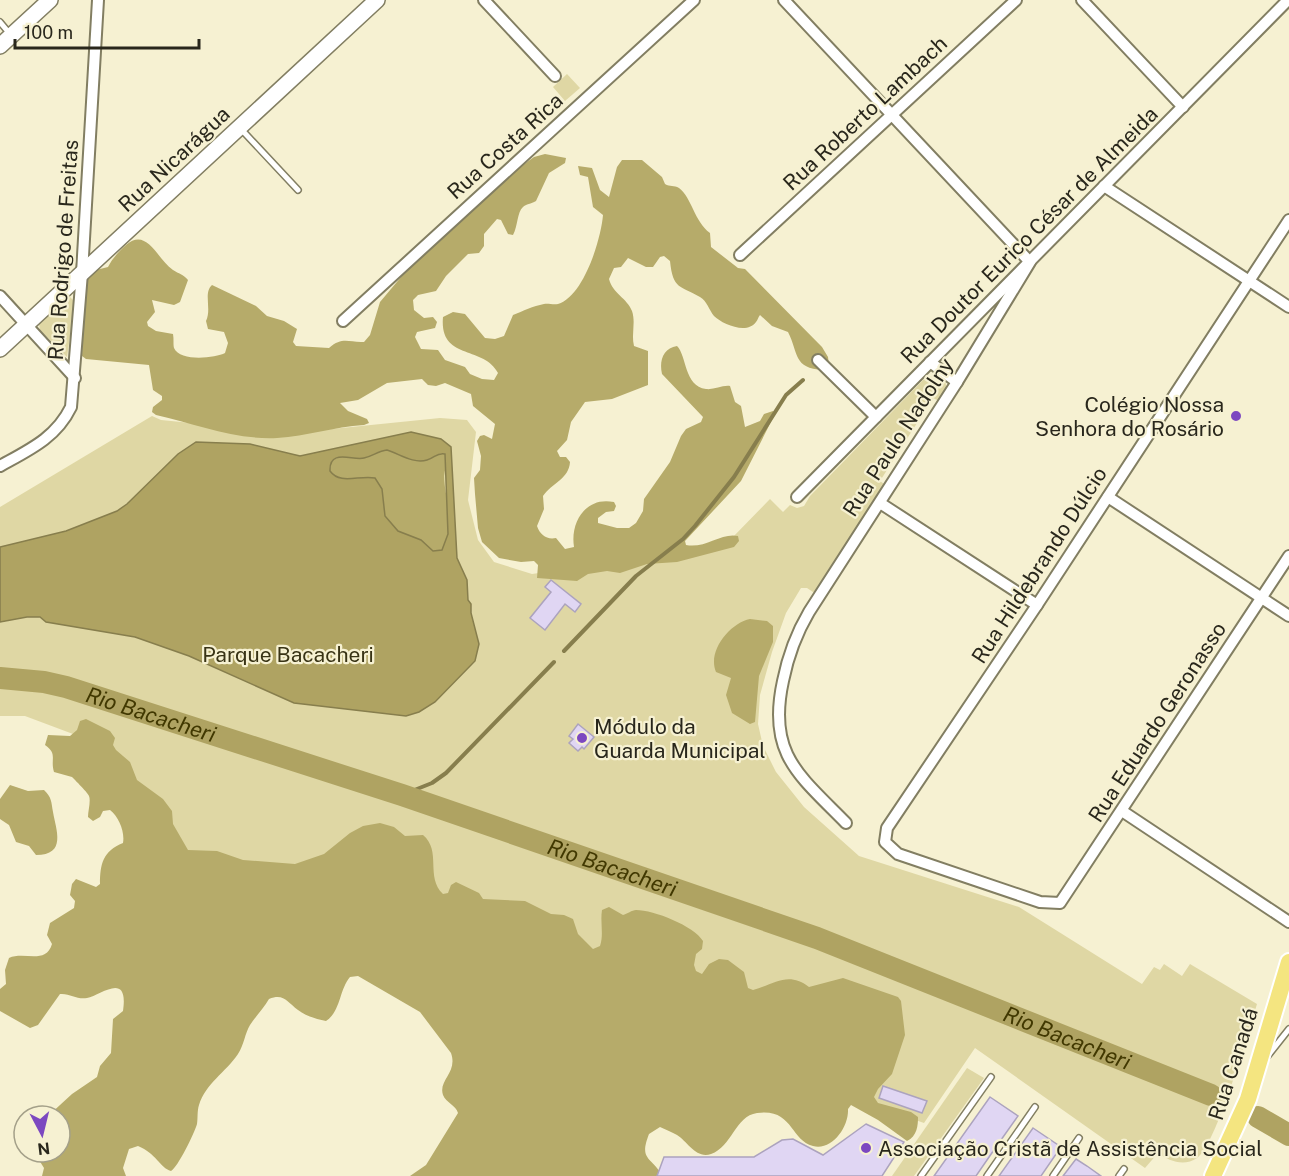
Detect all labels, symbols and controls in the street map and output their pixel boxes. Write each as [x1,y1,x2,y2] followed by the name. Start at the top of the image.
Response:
[15,12,200,50] scale bar
[24,22,73,43] text: 100 m
[778,31,952,195] street label: Rua Roberto Lambach
[442,88,568,204] street label: Rua Costa Rica
[113,101,235,217] street label: Rua Nicarágua
[895,101,1163,369] street label: Rua Doutor Eurico César de Almeida
[43,139,83,361] street label: Rua Rodrigo de Freitas
[837,353,959,521] street label: Rua Paulo Nadolny
[1035,392,1224,441] place label: Colégio Nossa Senhora do Rosário
[1229,409,1243,423] marker: Colégio Nossa Senhora do Rosário
[966,462,1112,668] street label: Rua Hildebrando Dúlcio
[1083,617,1231,827] street label: Rua Eduardo Geronasso
[202,642,374,667] park label: Parque Bacacheri
[83,681,220,748] water label: Rio Bacacheri
[594,714,766,763] place label: Módulo da Guarda Municipal
[575,731,589,745] marker: Módulo da Guarda Municipal
[544,833,681,902] water label: Rio Bacacheri
[1000,1001,1135,1075] water label: Rio Bacacheri
[1203,1005,1263,1123] street label: Rua Canadá
[12,1104,72,1164] north arrow
[878,1136,1263,1161] place label: Associação Cristã de Assistência Social
[36,1138,51,1159] text: N
[859,1141,873,1155] marker: Associação Cristã de Assistência Social

